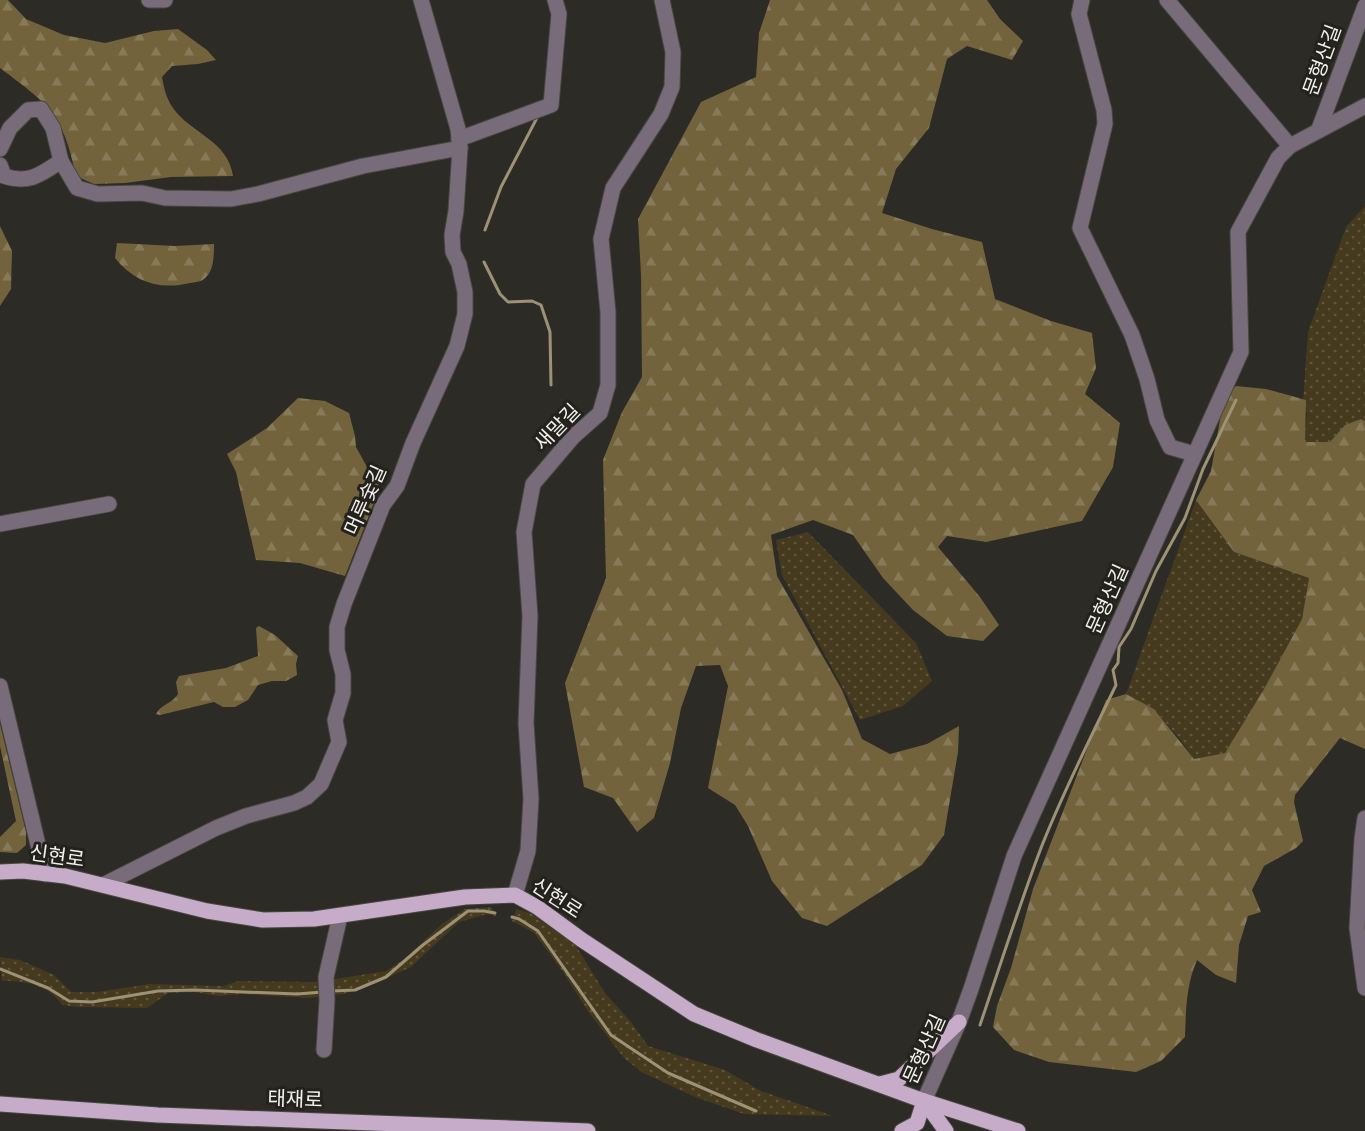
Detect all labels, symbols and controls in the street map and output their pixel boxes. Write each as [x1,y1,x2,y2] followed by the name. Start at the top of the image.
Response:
[1296,21,1347,99] street label: 문형산길
[528,397,586,456] street label: 새말길
[337,461,392,539] street label: 머루숯길
[1079,560,1134,638] street label: 문형산길
[28,838,86,873] street label: 신현로
[527,871,588,924] street label: 신현로
[896,1010,951,1088] street label: 문형산길
[267,1084,323,1113] street label: 태재로

